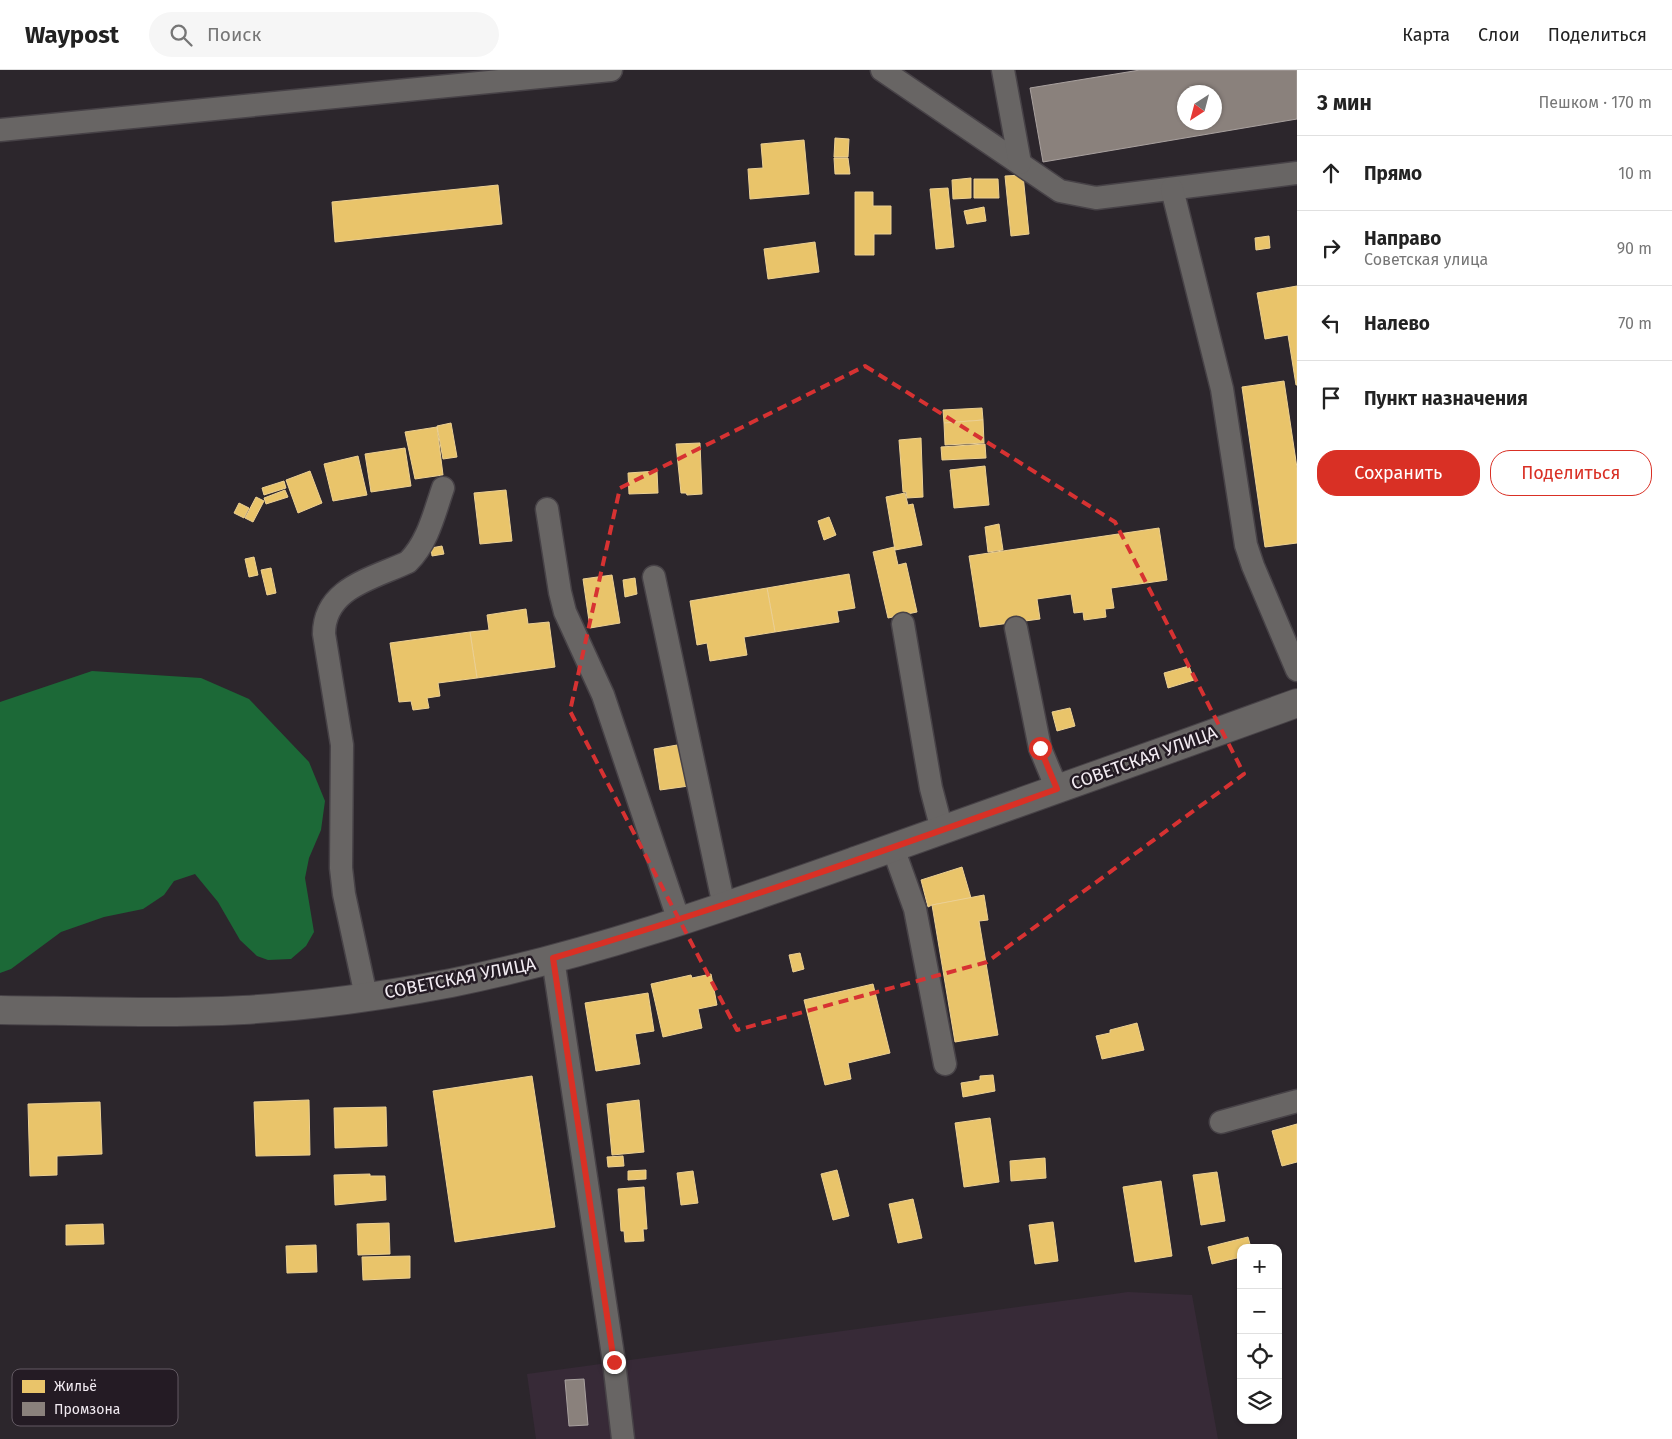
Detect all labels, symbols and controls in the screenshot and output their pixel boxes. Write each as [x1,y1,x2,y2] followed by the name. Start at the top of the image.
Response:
[149,12,499,57] search box
[25,21,119,49] text: Waypost
[167,21,195,49] icon: search
[207,23,261,46] text: Поиск
[1402,24,1450,46] text: Карта
[1478,24,1520,46] text: Слои
[1548,24,1647,46] text: Поделиться
[1177,85,1222,130] north arrow
[1317,90,1372,116] text: 3 мин
[1538,93,1652,112] text: Пешком · 170 m
[1317,159,1345,187] icon: ahead
[1364,162,1422,185] text: Прямо
[1618,164,1652,183] text: 10 m
[1364,227,1441,250] text: Направо
[1317,234,1345,262] icon: right
[1617,239,1652,258] text: 90 m
[1364,250,1488,269] text: Советская улица
[1317,309,1345,337] icon: left
[1364,312,1430,335] text: Налево
[1618,314,1652,333] text: 70 m
[1317,384,1345,412] icon: arrive
[1364,387,1528,410] text: Пункт назначения
[1317,450,1480,496] button: Сохранить
[1490,450,1652,496] button: Поделиться
[1068,721,1221,795] street label: СОВЕТСКАЯ УЛИЦА
[1029,737,1052,760] route start
[382,952,538,1003] street label: СОВЕТСКАЯ УЛИЦА
[1237,1244,1282,1424] map controls
[1237,1244,1282,1289] button: +
[1237,1289,1282,1334] button: −
[1237,1334,1282,1379] button: locate
[603,1351,626,1374] route end
[12,1369,178,1426] legend
[54,1378,97,1395] text: Жильё
[1237,1379,1282,1424] button: layers
[54,1401,120,1418] text: Промзона

